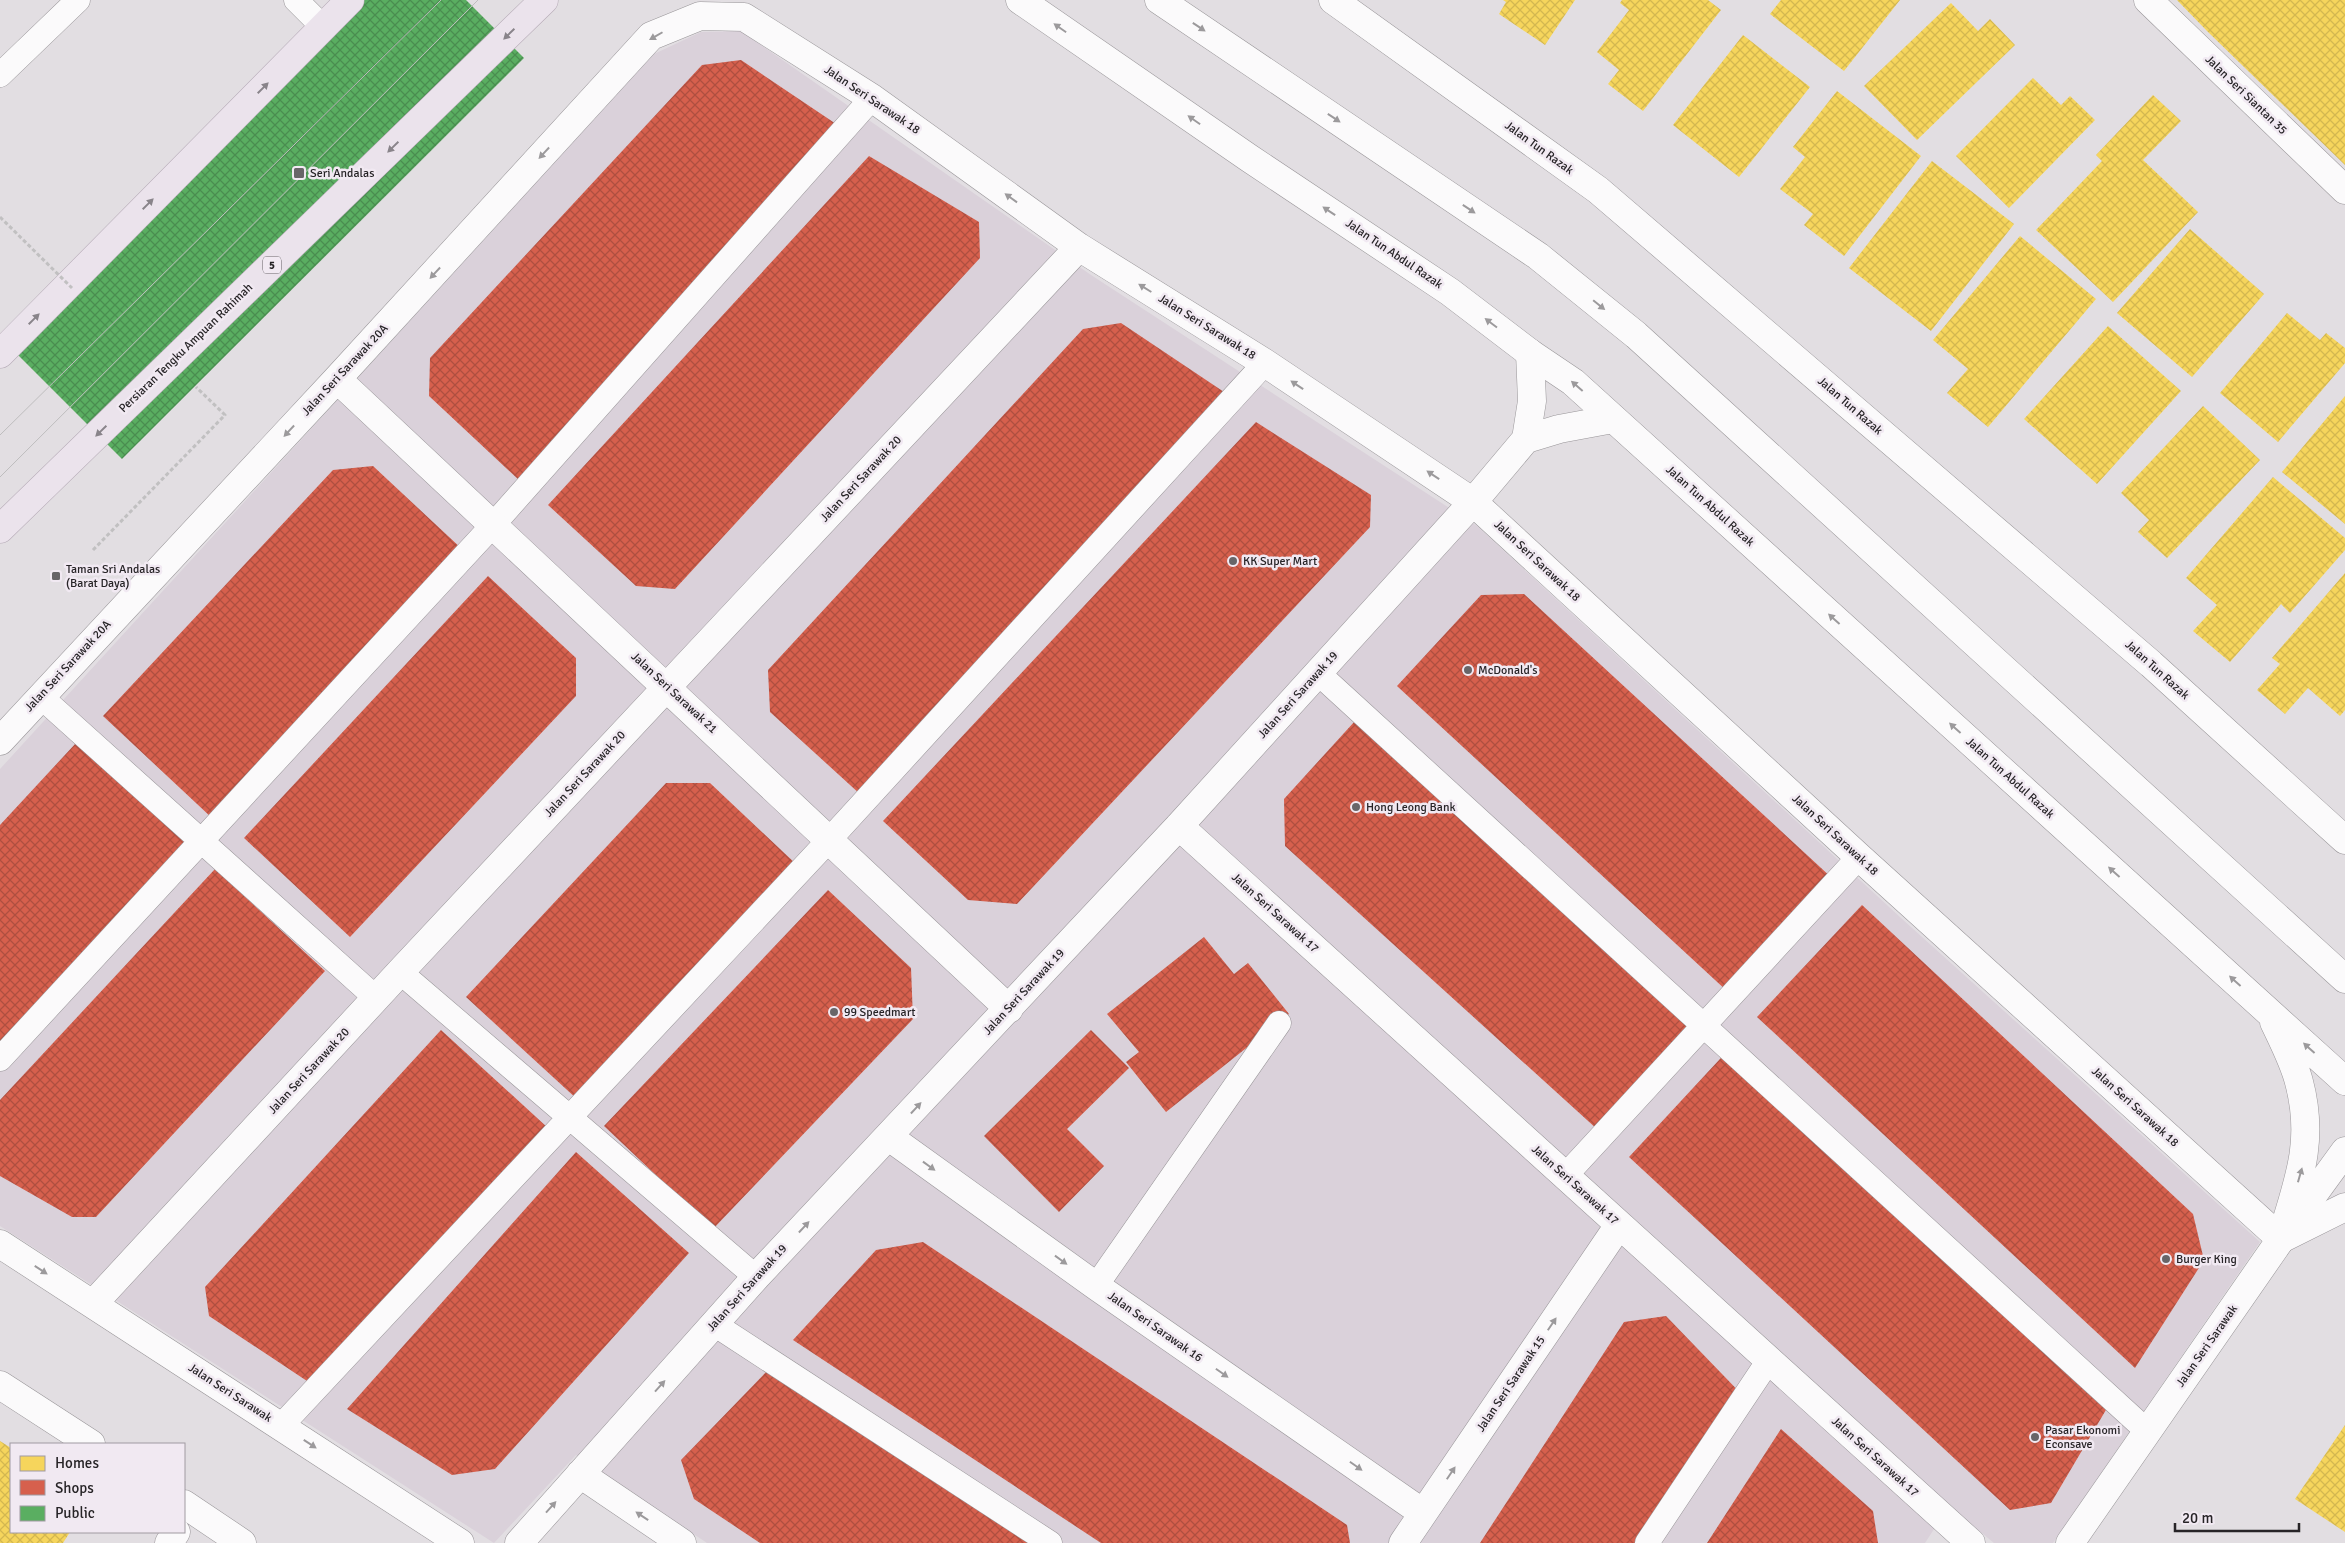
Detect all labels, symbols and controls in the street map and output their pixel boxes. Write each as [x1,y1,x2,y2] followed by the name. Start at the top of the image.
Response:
[1193,22,1206,32] one-way arrow
[1054,23,1067,33] one-way arrow
[503,28,515,40] one-way arrow
[649,31,662,40] one-way arrow
[2202,52,2290,138] street label: Jalan Seri Siantan 35
[821,62,923,138] street label: Jalan Seri Sarawak 18
[256,82,268,94] one-way arrow
[1327,113,1341,123] one-way arrow
[1187,115,1201,125] one-way arrow
[1502,118,1576,178] street label: Jalan Tun Razak
[387,141,399,153] one-way arrow
[539,147,550,160] one-way arrow
[292,166,306,180] marker: Seri Andalas
[310,166,374,181] place label: Seri Andalas
[1005,192,1018,203] one-way arrow
[142,198,154,210] one-way arrow
[1462,204,1475,214] one-way arrow
[1322,206,1335,216] one-way arrow
[1343,216,1445,292] street label: Jalan Tun Abdul Razak
[263,256,281,274] road number: 5
[429,266,441,278] one-way arrow
[116,280,256,416] street label: Persiaran Tengku Ampuan Rahimah
[1139,284,1152,293] one-way arrow
[1155,291,1259,363] street label: Jalan Seri Sarawak 18
[1593,300,1606,311] one-way arrow
[28,314,40,326] one-way arrow
[1484,318,1498,328] one-way arrow
[299,321,392,419] street label: Jalan Seri Sarawak 20A
[1814,374,1886,438] street label: Jalan Tun Razak
[1291,380,1304,390] one-way arrow
[1571,380,1583,392] one-way arrow
[283,424,295,436] one-way arrow
[95,425,107,437] one-way arrow
[817,433,905,525] street label: Jalan Seri Sarawak 20
[1663,462,1757,550] street label: Jalan Tun Abdul Razak
[1426,470,1439,480] one-way arrow
[1491,517,1583,605] street label: Jalan Seri Sarawak 18
[1243,554,1317,569] place label: KK Super Mart
[1227,555,1239,567] marker: KK Super Mart
[66,562,160,591] place label: Taman Sri Andalas (Barat Daya)
[50,570,62,582] marker: Taman Sri Andalas (Barat Daya)
[1829,613,1841,625] one-way arrow
[22,617,115,715] street label: Jalan Seri Sarawak 20A
[2122,637,2192,703] street label: Jalan Tun Razak
[1255,648,1341,742] street label: Jalan Seri Sarawak 19
[628,649,720,737] street label: Jalan Seri Sarawak 21
[1478,663,1538,678] place label: McDonald's
[1462,664,1474,676] marker: McDonald's
[1949,722,1961,734] one-way arrow
[541,728,629,820] street label: Jalan Seri Sarawak 20
[1963,734,2057,822] street label: Jalan Tun Abdul Razak
[1789,791,1881,879] street label: Jalan Seri Sarawak 18
[1366,800,1456,815] place label: Hong Leong Bank
[1350,801,1362,813] marker: Hong Leong Bank
[2109,866,2121,878] one-way arrow
[1228,870,1322,956] street label: Jalan Seri Sarawak 17
[980,946,1068,1038] street label: Jalan Seri Sarawak 19
[2229,975,2241,987] one-way arrow
[844,1005,916,1020] place label: 99 Speedmart
[828,1006,840,1018] marker: 99 Speedmart
[265,1025,353,1117] street label: Jalan Seri Sarawak 20
[2303,1042,2315,1054] one-way arrow
[2088,1064,2182,1150] street label: Jalan Seri Sarawak 18
[910,1103,922,1115] one-way arrow
[1528,1142,1622,1228] street label: Jalan Seri Sarawak 17
[922,1160,935,1170] one-way arrow
[2296,1168,2304,1183] one-way arrow
[798,1221,810,1233] one-way arrow
[704,1241,790,1335] street label: Jalan Seri Sarawak 19
[2176,1252,2237,1267] place label: Burger King
[2160,1253,2172,1265] marker: Burger King
[1054,1255,1068,1265] one-way arrow
[34,1266,48,1275] one-way arrow
[1105,1289,1205,1365] street label: Jalan Seri Sarawak 16
[2173,1302,2241,1390] street label: Jalan Seri Sarawak
[1547,1317,1557,1331] one-way arrow
[1473,1333,1549,1435] street label: Jalan Seri Sarawak 15
[185,1360,275,1426] street label: Jalan Seri Sarawak
[1216,1368,1229,1378] one-way arrow
[654,1379,665,1392] one-way arrow
[1828,1414,1922,1500] street label: Jalan Seri Sarawak 17
[2045,1423,2120,1452] place label: Pasar Ekonomi Econsave
[2029,1431,2041,1443] marker: Pasar Ekonomi Econsave
[303,1440,316,1449] one-way arrow
[10,1443,185,1533] legend
[55,1454,99,1472] text: Homes
[1349,1461,1363,1471] one-way arrow
[1446,1466,1456,1480] one-way arrow
[55,1479,94,1497] text: Shops
[2175,1500,2299,1532] scale bar
[545,1501,557,1513] one-way arrow
[55,1504,95,1522] text: Public
[2182,1509,2213,1527] text: 20 m
[635,1511,648,1521] one-way arrow

